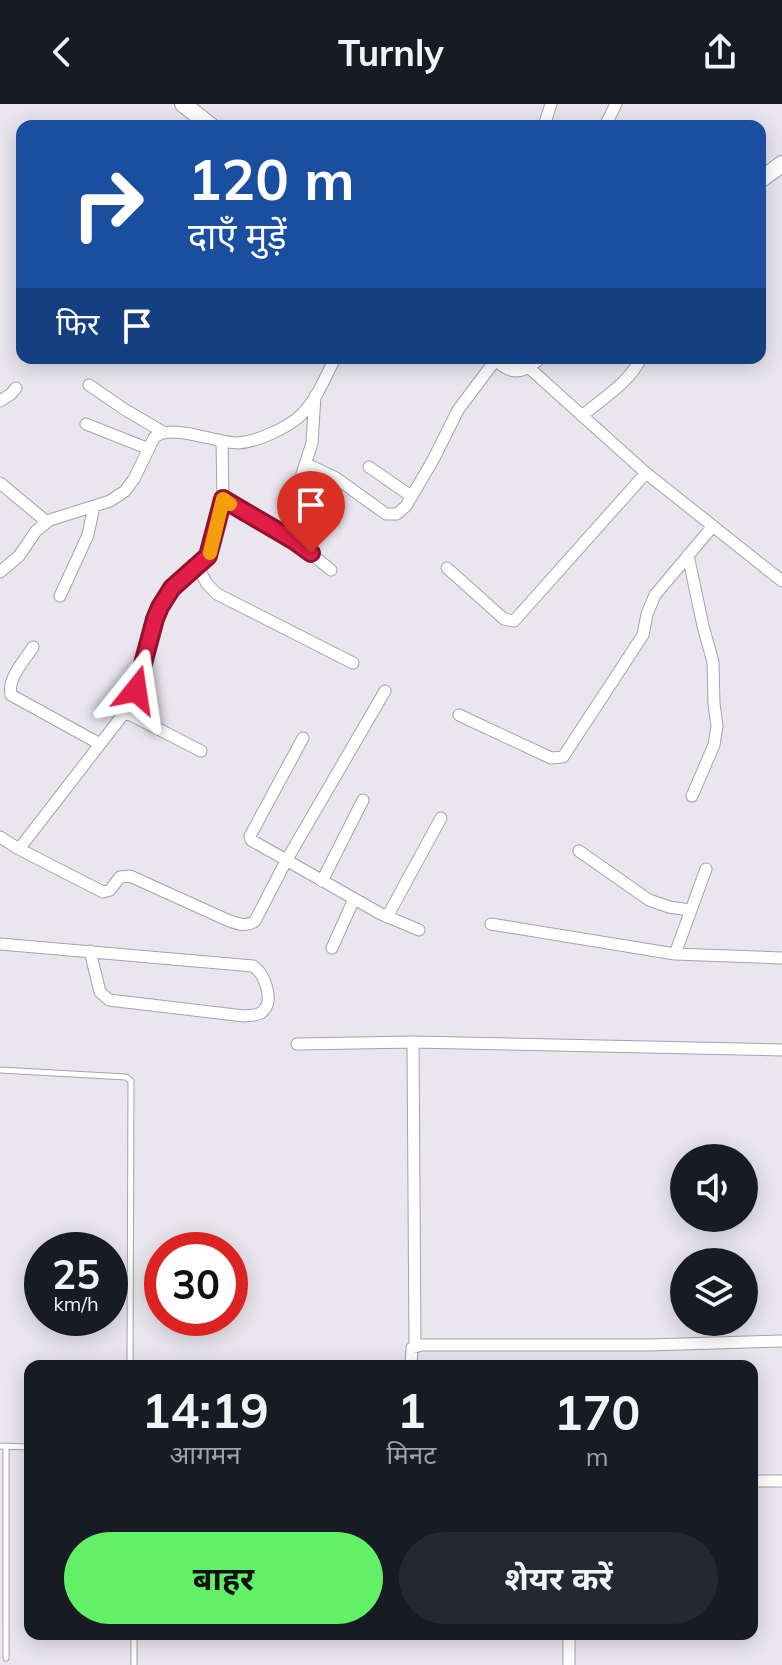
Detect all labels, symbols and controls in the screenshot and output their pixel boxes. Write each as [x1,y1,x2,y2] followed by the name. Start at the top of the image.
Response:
[40,30,84,74] icon: back
[338,30,444,75] text: Turnly
[698,30,742,74] icon: share
[188,144,355,214] text: 120 m
[56,152,160,256] icon: right
[188,213,287,258] text: दाएँ मुड़ें
[115,304,159,348] icon: arrive
[56,305,99,343] text: फिर
[277,471,345,553] pin
[289,483,333,527] icon: arrive
[94,648,178,732] position arrow
[670,1144,758,1336] map controls
[670,1144,758,1232] button: sound
[144,1232,248,1336] speed limit sign: 30
[670,1248,758,1336] button: layers
[52,1249,100,1299] text: 25
[53,1291,99,1316] text: km/h
[142,1380,269,1440] text: 14:19
[397,1380,426,1440] text: 1
[554,1382,640,1442] text: 170
[170,1438,241,1471] text: आगमन
[386,1438,436,1471] text: मिनट
[586,1440,609,1473] text: m
[64,1532,383,1624] button: बाहर
[399,1532,718,1624] button: शेयर करें

